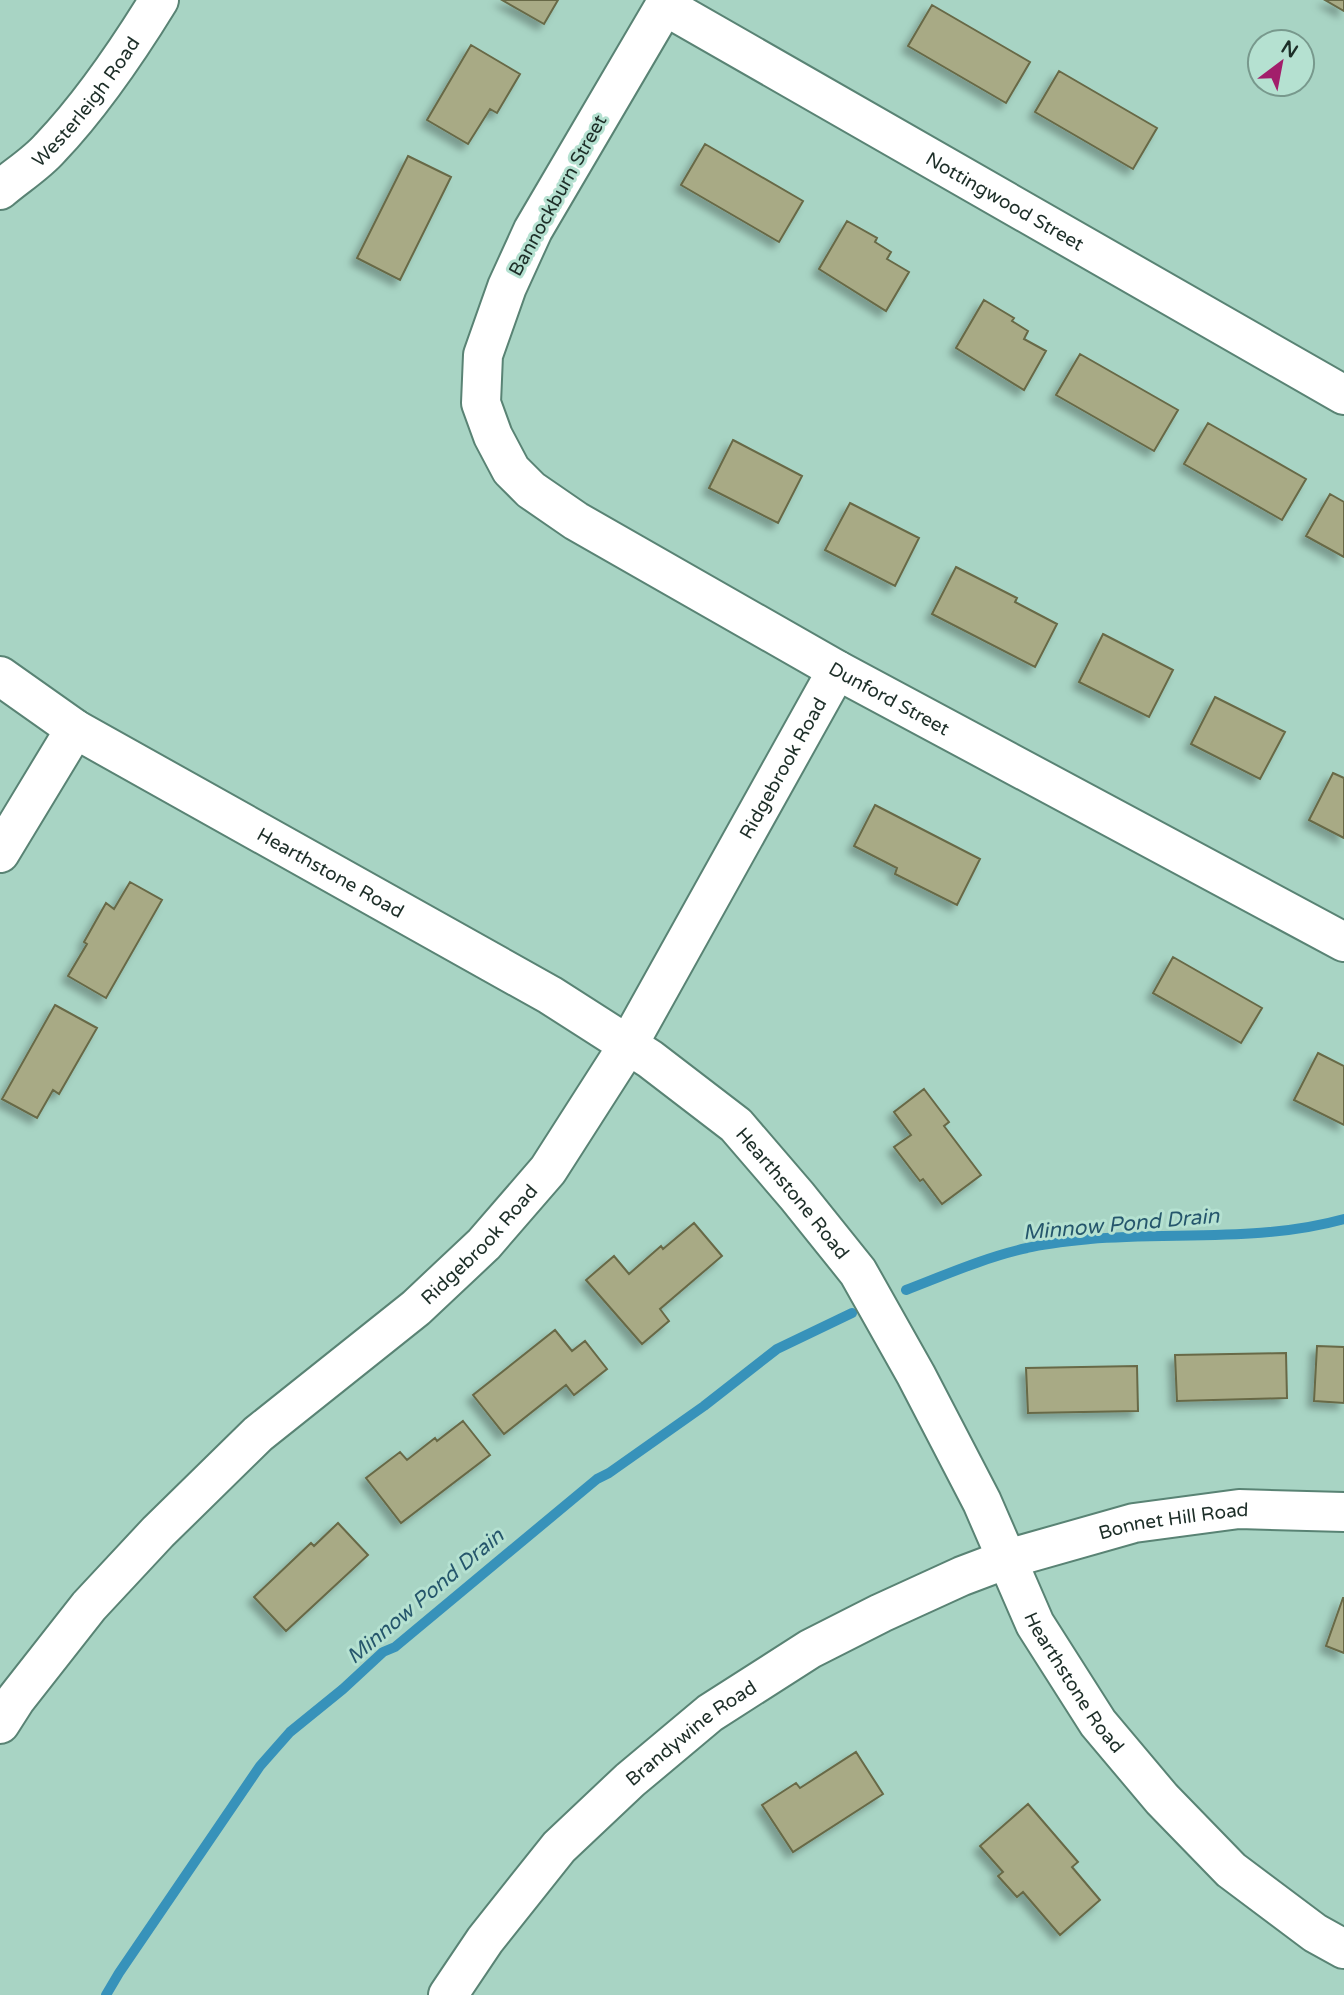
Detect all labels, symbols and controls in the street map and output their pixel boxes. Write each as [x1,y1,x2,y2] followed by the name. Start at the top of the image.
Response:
[1246,28,1316,98] north arrow
[28,33,145,172] street label: Westerleigh Road
[1277,36,1302,63] text: N
[504,111,611,280] street label: Bannockburn Street
[922,148,1088,256] street label: Nottingwood Street
[825,658,953,740] street label: Dunford Street
[735,694,831,843] street label: Ridgebrook Road
[253,823,407,923] street label: Hearthstone Road
[731,1123,853,1264] street label: Hearthstone Road
[417,1180,542,1309] street label: Ridgebrook Road
[1022,1203,1222,1246] water label: Minnow Pond Drain
[1096,1499,1249,1545] street label: Bonnet Hill Road
[342,1523,510,1669] water label: Minnow Pond Drain
[1019,1609,1128,1758] street label: Hearthstone Road
[622,1676,761,1791] street label: Brandywine Road

